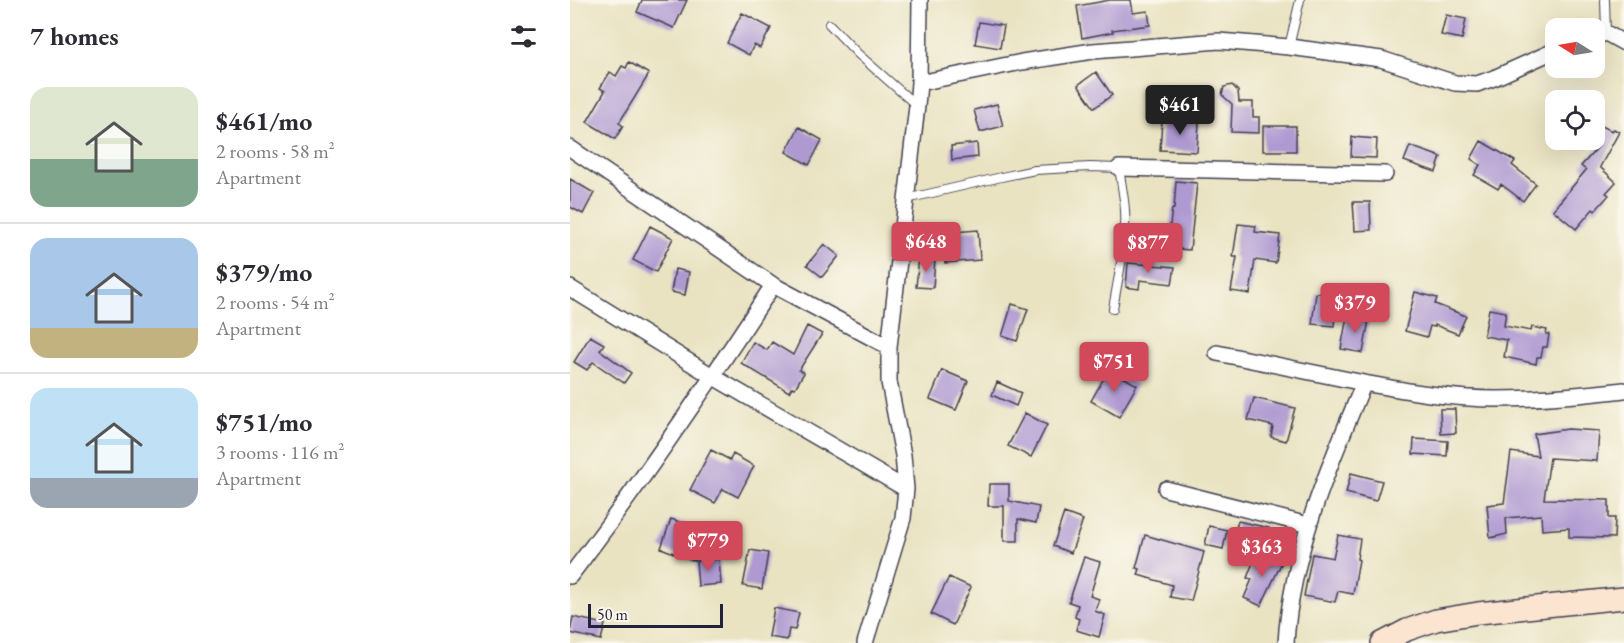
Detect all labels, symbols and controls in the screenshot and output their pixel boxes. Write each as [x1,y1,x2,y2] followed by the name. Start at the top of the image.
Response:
[1545,18,1605,78] north arrow
[1545,18,1605,150] map controls
[30,19,119,53] text: 7 homes
[507,20,540,53] icon: filters
[1144,85,1216,136] pin: $461
[1545,90,1605,150] button: locate
[1160,91,1200,117] text: $461
[216,104,312,138] text: $461/mo
[78,111,150,183] icon: home
[216,138,335,164] text: 2 rooms · 58 m²
[216,164,301,190] text: Apartment
[890,222,962,273] pin: $648
[1112,223,1184,274] pin: $877
[906,228,946,254] text: $648
[1128,229,1168,255] text: $877
[216,255,312,289] text: $379/mo
[78,262,150,334] icon: home
[1319,283,1391,334] pin: $379
[216,289,335,315] text: 2 rooms · 54 m²
[1335,289,1375,315] text: $379
[216,315,301,341] text: Apartment
[1078,342,1150,393] pin: $751
[1094,348,1134,374] text: $751
[216,405,312,439] text: $751/mo
[78,412,150,484] icon: home
[216,439,344,465] text: 3 rooms · 116 m²
[216,465,301,491] text: Apartment
[672,521,744,572] pin: $779
[688,527,728,553] text: $779
[1226,527,1298,578] pin: $363
[1242,533,1282,559] text: $363
[588,601,723,628] scale bar
[597,604,628,625] text: 50 m

